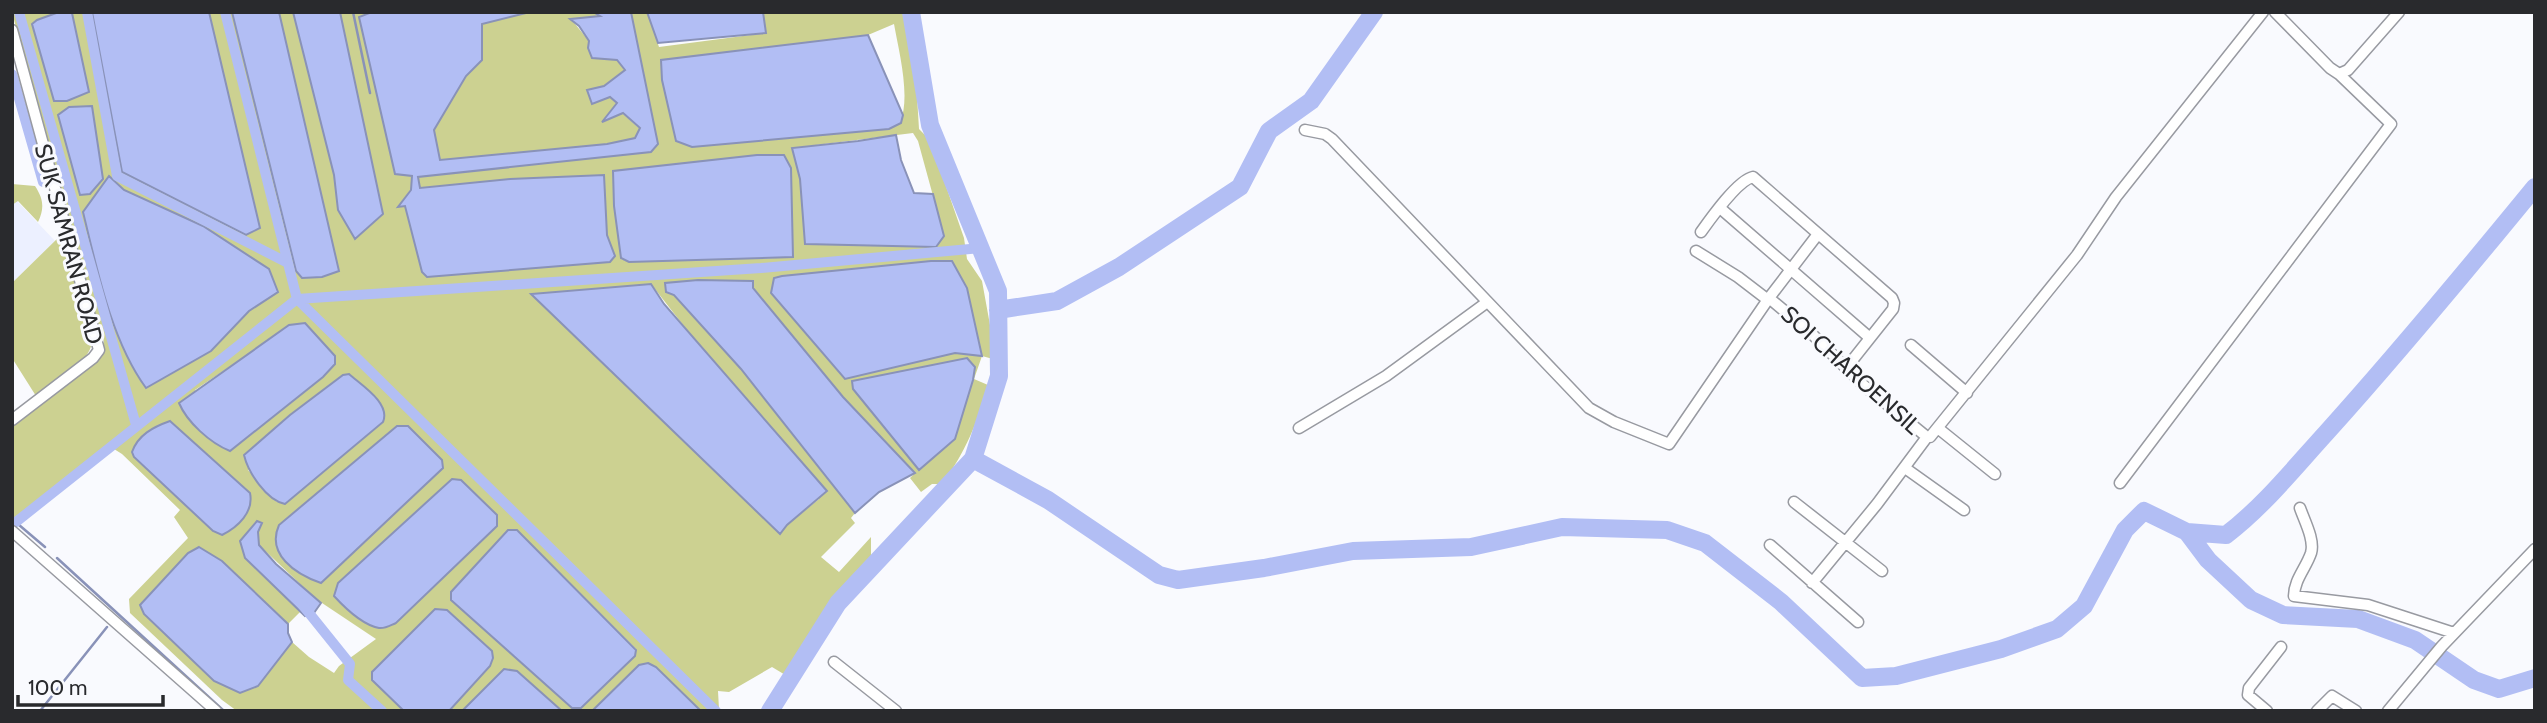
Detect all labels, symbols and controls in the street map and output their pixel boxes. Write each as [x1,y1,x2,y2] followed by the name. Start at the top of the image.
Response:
[29,141,109,347] street label: SUK SAMRAN ROAD
[1775,300,1927,440] street label: SOI CHAROENSIL
[18,664,163,708] scale bar
[28,675,87,700] text: 100 m

